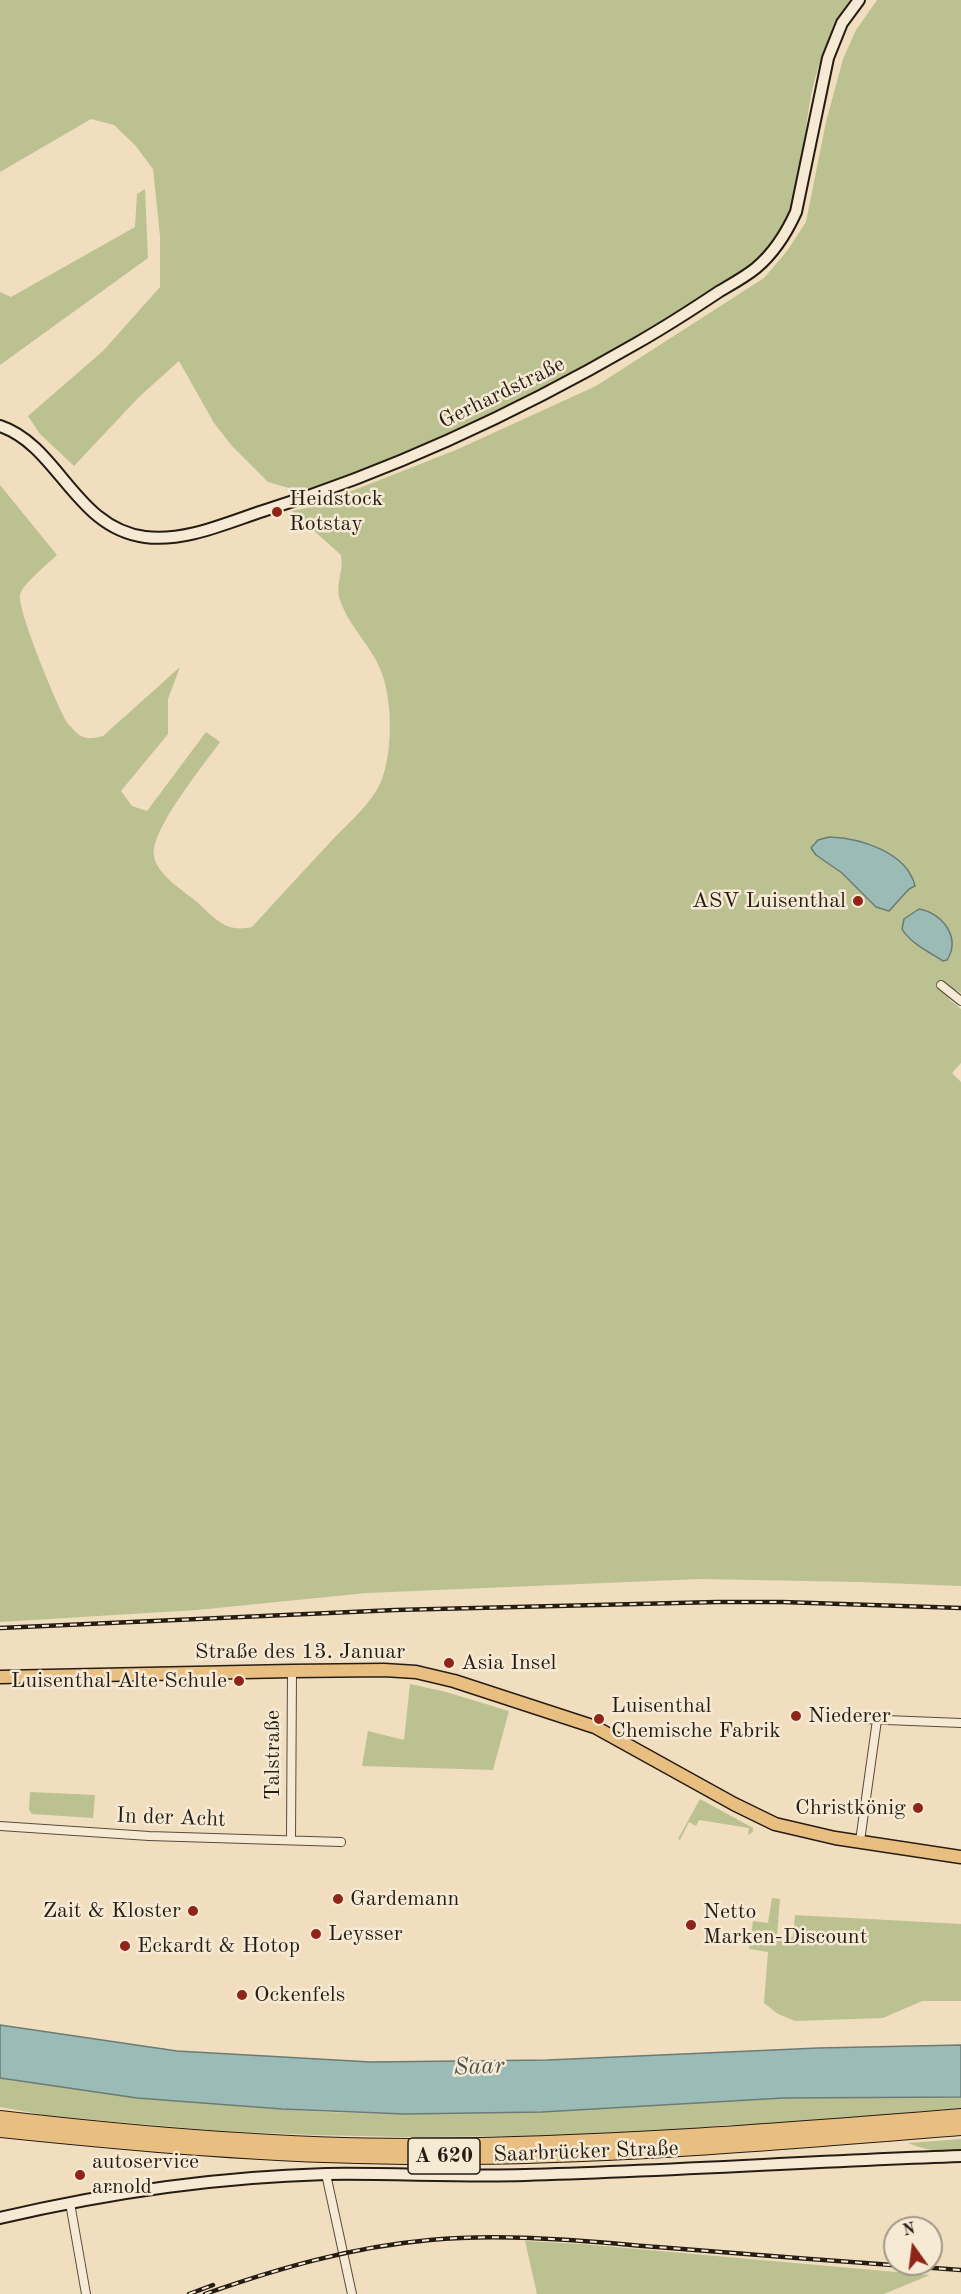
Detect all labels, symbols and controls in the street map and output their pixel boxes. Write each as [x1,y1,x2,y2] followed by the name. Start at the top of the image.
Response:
[435,351,569,435] street label: Gerhardstraße
[289,486,383,538] place label: Heidstock Rotstay
[270,505,284,519] marker: Heidstock Rotstay
[692,888,846,914] place label: ASV Luisenthal
[851,894,865,908] marker: ASV Luisenthal
[195,1639,405,1665] street label: Straße des 13. Januar
[461,1650,556,1676] place label: Asia Insel
[442,1656,456,1670] marker: Asia Insel
[11,1668,227,1694] place label: Luisenthal Alte Schule
[232,1674,246,1688] marker: Luisenthal Alte Schule
[611,1693,781,1744] place label: Luisenthal Chemische Fabrik
[808,1703,891,1729] place label: Niederer
[789,1709,803,1723] marker: Niederer
[260,1710,286,1800] street label: Talstraße
[592,1712,606,1726] marker: Luisenthal Chemische Fabrik
[795,1795,906,1821] place label: Christkönig
[911,1801,925,1815] marker: Christkönig
[116,1803,226,1833] street label: In der Acht
[350,1886,459,1912] place label: Gardemann
[331,1892,345,1906] marker: Gardemann
[43,1898,181,1924] place label: Zait & Kloster
[703,1899,867,1951] place label: Netto Marken-Discount
[186,1904,200,1918] marker: Zait & Kloster
[684,1918,698,1932] marker: Netto Marken-Discount
[328,1921,403,1947] place label: Leysser
[309,1927,323,1941] marker: Leysser
[137,1933,300,1959] place label: Eckardt & Hotop
[118,1939,132,1953] marker: Eckardt & Hotop
[254,1982,345,2008] place label: Ockenfels
[235,1988,249,2002] marker: Ockenfels
[453,2052,505,2082] water label: Saar
[493,2136,679,2168] street label: Saarbrücker Straße
[408,2138,480,2174] road number: A 620
[92,2149,199,2200] place label: autoservice arnold
[73,2168,87,2182] marker: autoservice arnold
[883,2216,943,2276] north arrow
[901,2221,917,2240] text: N

